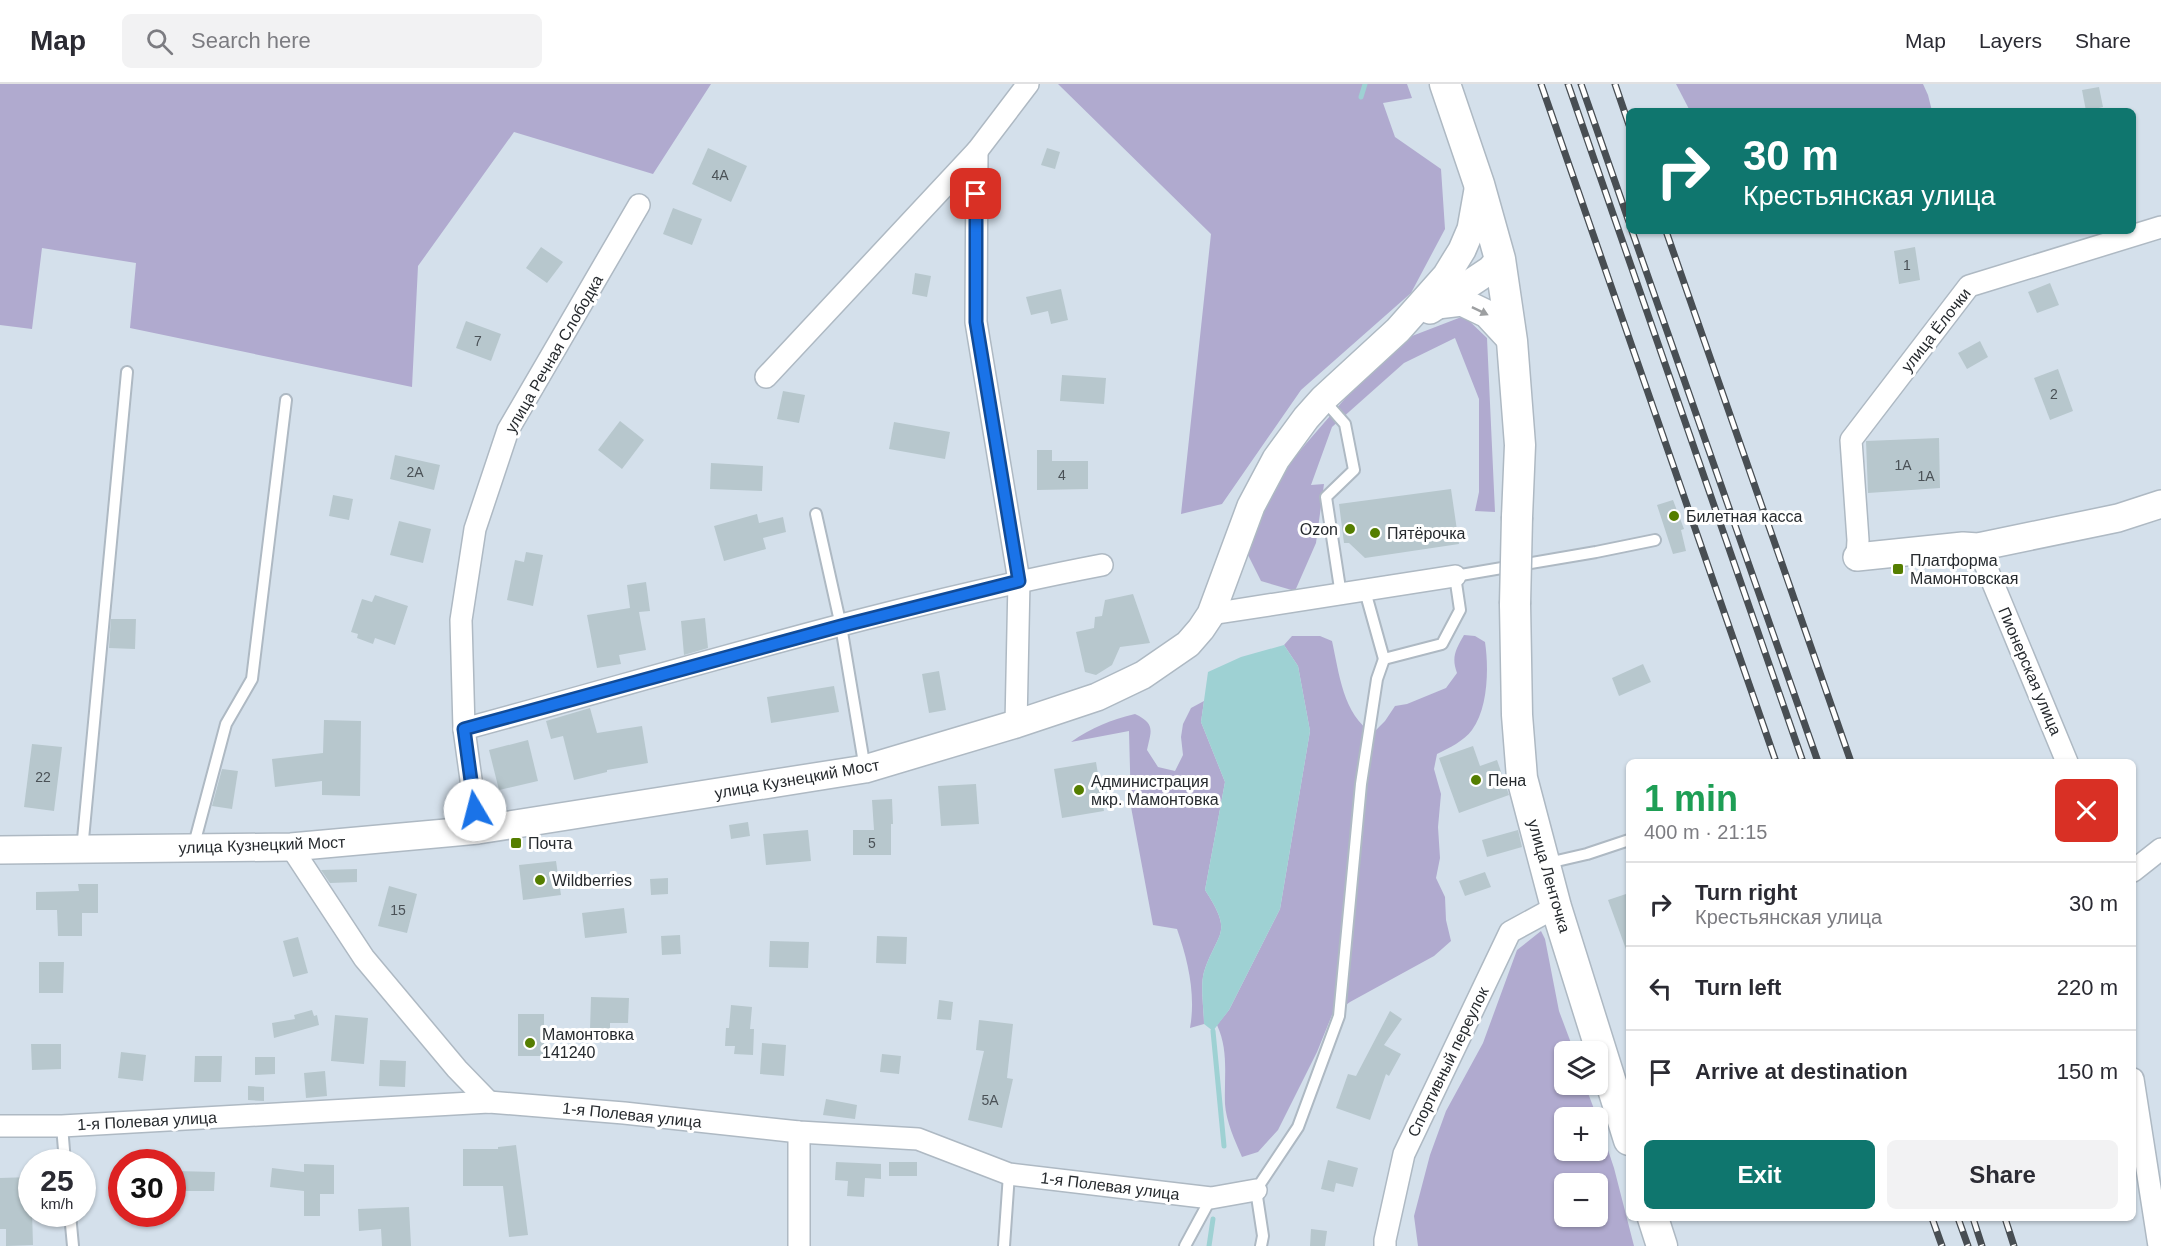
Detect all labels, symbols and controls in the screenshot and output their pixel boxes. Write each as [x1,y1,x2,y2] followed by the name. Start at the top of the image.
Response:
[122,14,542,68] search box
[30,25,86,56] text: Map
[143,25,176,58] icon: search
[191,28,311,53] text: Search here
[1905,29,1946,52] text: Map
[1979,29,2042,52] text: Layers
[2075,29,2131,52] text: Share
[1644,132,1722,210] icon: right
[1743,132,1839,179] text: 30 m
[711,167,729,183] house number: 4А
[950,168,1001,219] pin
[959,177,992,210] icon: arrive
[1743,181,1996,211] text: Крестьянская улица
[1903,257,1911,273] house number: 1
[502,272,606,436] street label: улица Речная Слободка
[1898,285,1974,375] street label: улица Ёлочки
[1471,306,1488,316] one-way arrow
[474,333,482,349] house number: 7
[2050,386,2058,402] house number: 2
[1894,457,1912,473] house number: 1А
[406,464,424,480] house number: 2А
[1058,467,1066,483] house number: 4
[1917,468,1935,484] house number: 1А
[1686,508,1803,525] place label: Билетная касса
[1667,509,1681,523] marker: Билетная касса
[1300,521,1338,538] place label: Ozon
[1343,522,1357,536] marker: Ozon
[1387,525,1466,542] place label: Пятёрочка
[1368,526,1382,540] marker: Пятёрочка
[1910,552,2018,587] place label: Платформа Мамонтовская
[1891,562,1905,576] marker: Платформа Мамонтовская
[1995,604,2065,738] street label: Пионерская улица
[713,756,881,802] street label: улица Кузнецкий Мост
[35,769,51,785] house number: 22
[1488,772,1526,789] place label: Пена
[1091,773,1219,808] place label: Администрация мкр. Мамонтовка
[1469,773,1483,787] marker: Пена
[443,778,507,842] position arrow
[1644,778,1738,819] text: 1 min
[2055,779,2118,842] button: close
[1072,783,1086,797] marker: Администрация мкр. Мамонтовка
[1525,817,1573,935] street label: улица Ленточка
[1644,821,1767,843] text: 400 m · 21:15
[178,834,346,856] street label: улица Кузнецкий Мост
[528,835,573,852] place label: Почта
[868,835,876,851] house number: 5
[509,836,523,850] marker: Почта
[552,872,632,889] place label: Wildberries
[533,873,547,887] marker: Wildberries
[1695,880,1797,905] text: Turn right
[1644,888,1677,921] icon: right
[2069,891,2118,916] text: 30 m
[390,902,406,918] house number: 15
[1695,906,1882,928] text: Крестьянская улица
[1644,972,1677,1005] icon: left
[1695,975,1781,1000] text: Turn left
[2057,975,2118,1000] text: 220 m
[1404,983,1492,1140] street label: Спортивный переулок
[542,1026,634,1061] place label: Мамонтовка 141240
[523,1036,537,1050] marker: Мамонтовка 141240
[1554,1041,1608,1227] map controls
[1554,1041,1608,1095] button: layers
[1644,1056,1677,1089] icon: arrive
[1695,1059,1908,1084] text: Arrive at destination
[2057,1059,2118,1084] text: 150 m
[981,1092,999,1108] house number: 5А
[562,1099,703,1131] street label: 1-я Полевая улица
[1554,1107,1608,1161] button: +
[77,1109,217,1133] street label: 1-я Полевая улица
[1644,1140,1875,1209] button: Exit
[1887,1140,2118,1209] button: Share
[108,1149,186,1227] speed limit sign: 30
[40,1164,74,1197] text: 25
[1040,1169,1181,1203] street label: 1-я Полевая улица
[1554,1173,1608,1227] button: −
[41,1195,73,1212] text: km/h

